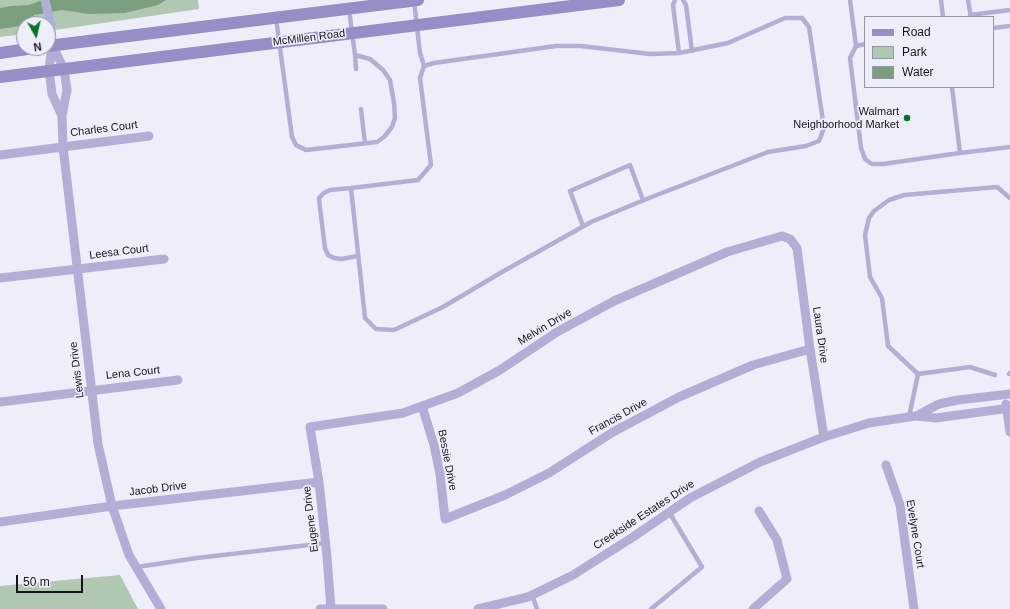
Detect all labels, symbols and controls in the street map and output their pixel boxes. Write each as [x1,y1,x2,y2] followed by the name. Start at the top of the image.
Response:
[16,16,56,56] north arrow
[864,16,994,88] legend
[902,25,931,39] text: Road
[272,27,346,49] street label: McMillen Road
[33,40,42,53] text: N
[902,45,927,59] text: Park
[902,65,934,79] text: Water
[793,105,899,131] place label: Walmart Neighborhood Market
[902,113,912,123] marker: Walmart Neighborhood Market
[70,118,138,140] street label: Charles Court
[88,242,150,262] street label: Leesa Court
[516,306,574,348] street label: Melvin Drive
[810,306,830,364] street label: Laura Drive
[67,341,87,399] street label: Lewis Drive
[105,364,161,382] street label: Lena Court
[586,396,650,438] street label: Francis Drive
[435,428,459,492] street label: Bessie Drive
[591,477,697,553] street label: Creekside Estates Drive
[128,479,188,499] street label: Jacob Drive
[300,485,322,553] street label: Eugene Drive
[903,499,927,569] street label: Evelyne Court
[18,567,85,593] scale bar
[23,575,50,589] text: 50 m

